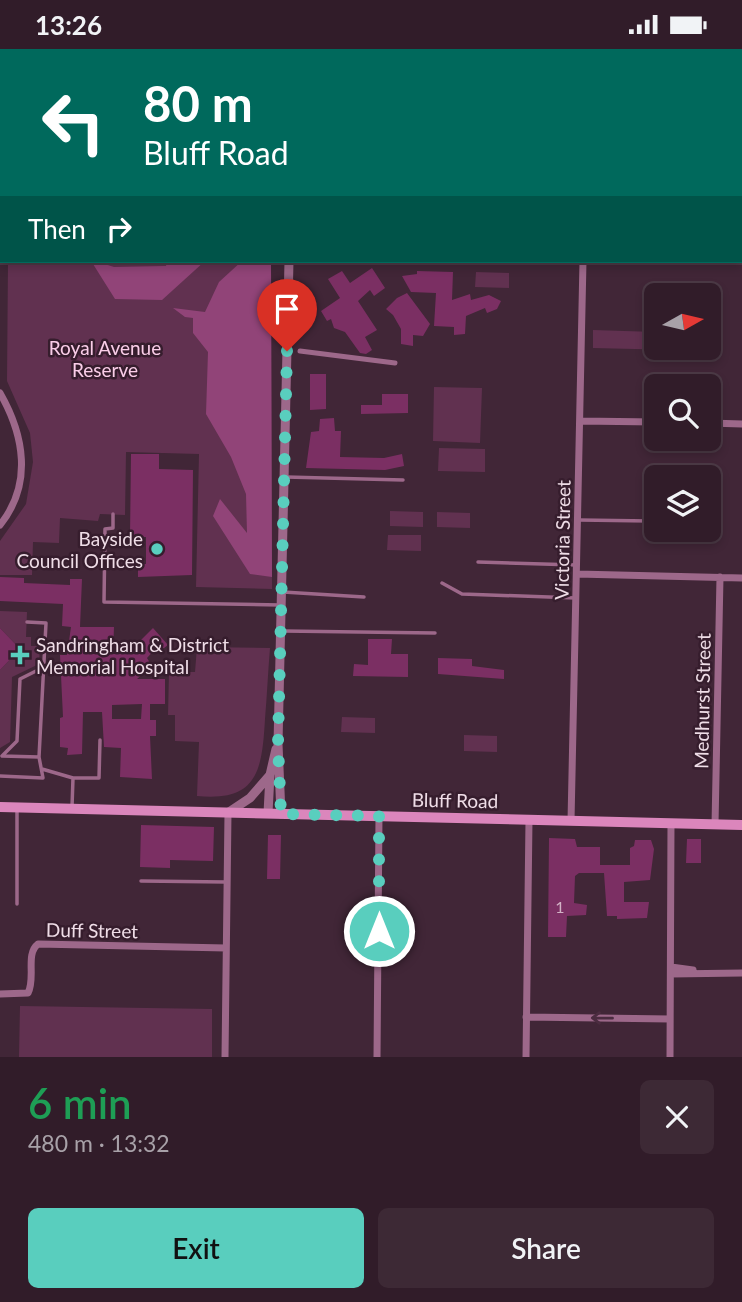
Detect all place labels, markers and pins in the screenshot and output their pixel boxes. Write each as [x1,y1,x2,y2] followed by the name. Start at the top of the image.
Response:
[257,279,317,351] pin
[16,527,143,572] place label: Bayside Council Offices
[149,541,165,557] marker: Bayside Council Offices
[36,633,229,678] place label: Sandringham & District Memorial Hospital
[10,645,30,665] marker: Sandringham & District Memorial Hospital

